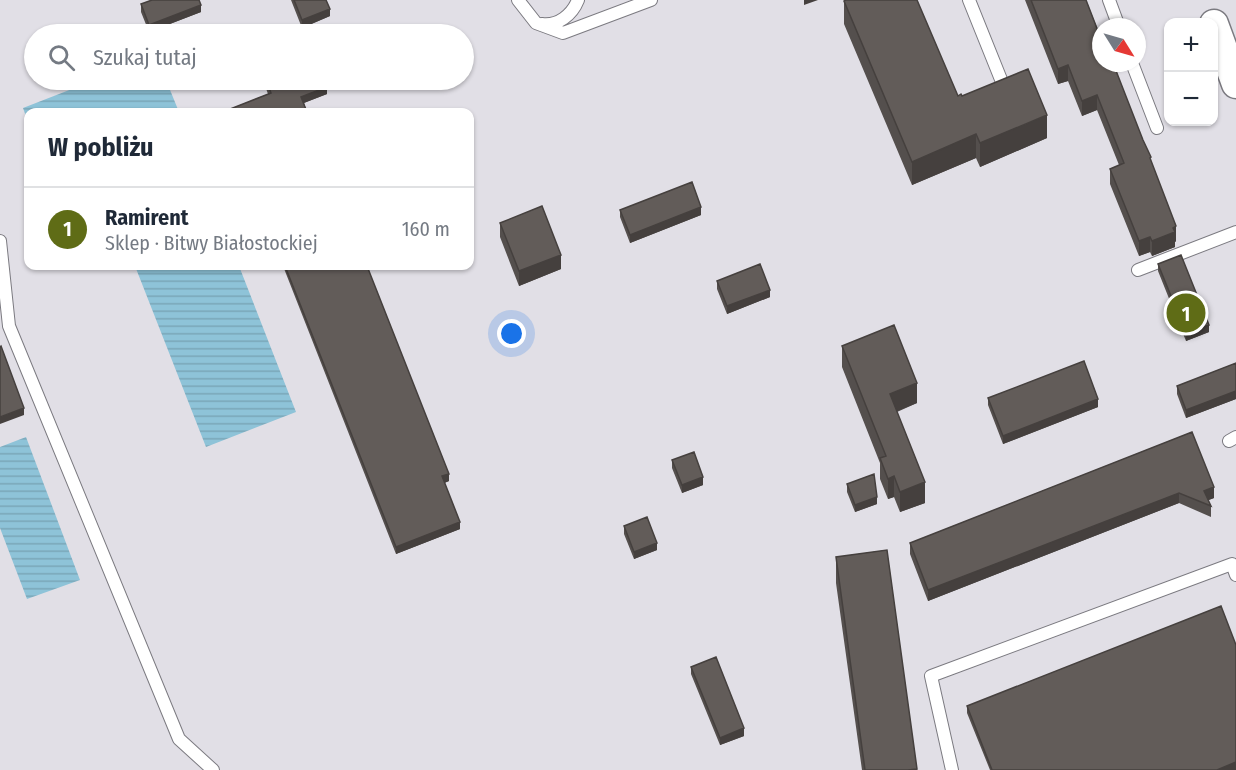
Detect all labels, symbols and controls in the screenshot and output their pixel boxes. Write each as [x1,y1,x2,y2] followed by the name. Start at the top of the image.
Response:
[1092,18,1146,72] north arrow
[1164,18,1218,126] map controls
[1164,18,1218,72] button: +
[24,24,474,90] search box
[45,41,78,74] icon: search
[93,44,197,71] text: Szukaj tutaj
[1164,72,1218,126] button: −
[48,132,154,163] text: W pobliżu
[105,204,188,231] text: Ramirent
[63,217,72,241] text: 1
[402,217,450,241] text: 160 m
[105,231,318,255] text: Sklep · Bitwy Białostockiej
[1166,290,1206,336] pin: 1
[497,319,526,348] your location

